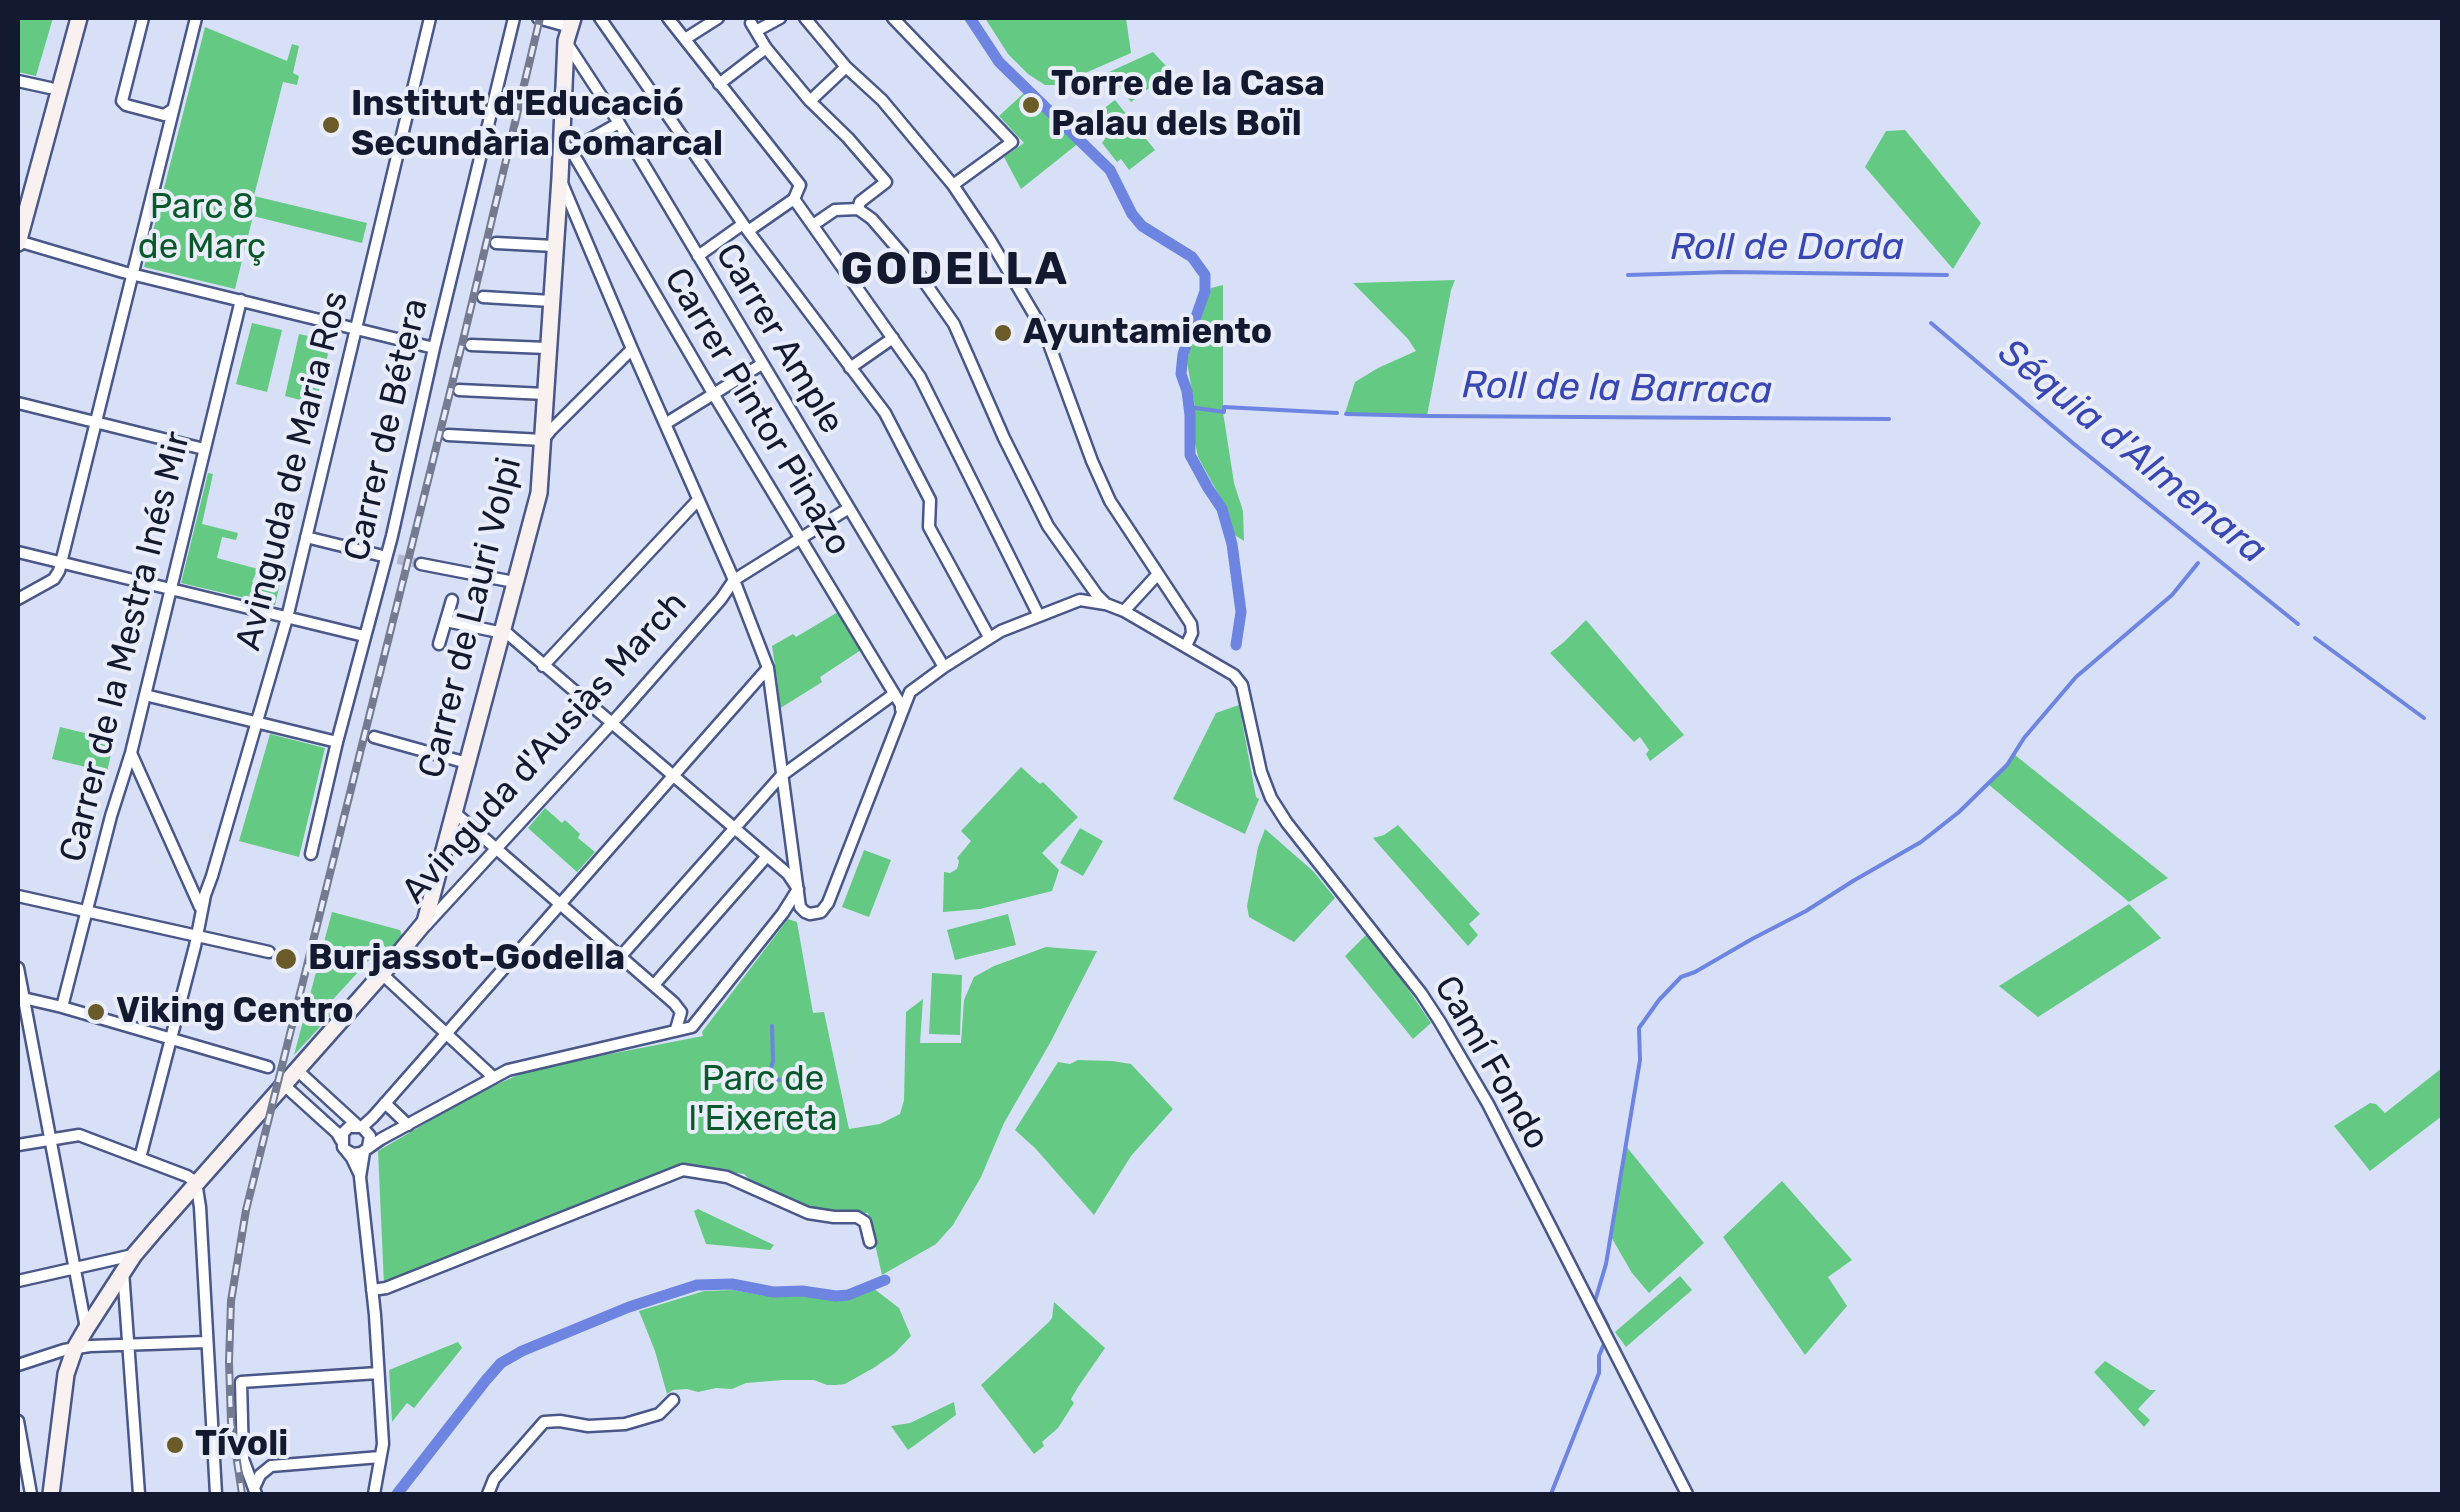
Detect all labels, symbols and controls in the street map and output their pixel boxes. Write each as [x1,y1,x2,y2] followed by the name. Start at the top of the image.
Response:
[1051,64,1325,146] place label: Torre de la Casa Palau dels Boïl
[351,84,723,166] place label: Institut d'Educació Secundària Comarcal
[1020,94,1042,116] marker: Torre de la Casa Palau dels Boïl
[320,114,342,136] marker: Institut d'Educació Secundària Comarcal
[138,187,266,269] park label: Parc 8 de Març
[1670,225,1904,271] water label: Roll de Dorda
[706,237,852,441] street label: Carrer Ample
[841,244,1069,298] district label: GODELLA
[655,261,859,563] street label: Carrer Pintor Pinazo
[228,287,358,655] street label: Avinguda de Maria Ros
[336,295,438,565] street label: Carrer de Bétera
[1023,312,1272,354] place label: Ayuntamiento
[992,322,1014,344] marker: Ayuntamiento
[1989,330,2275,574] water label: Séquia d'Almenara
[1461,363,1773,415] water label: Roll de la Barraca
[52,428,200,866] street label: Carrer de la Mestra Inés Mir
[411,453,531,783] street label: Carrer de Lauri Volpi
[394,583,696,913] street label: Avinguda d'Ausiàs March
[308,938,625,980] place label: Burjassot-Godella
[273,946,299,972] marker: Burjassot-Godella
[1425,969,1557,1157] street label: Camí Fondo
[116,991,354,1033] place label: Viking Centro
[85,1001,107,1023] marker: Viking Centro
[688,1059,838,1141] park label: Parc de l'Eixereta
[195,1424,288,1466] place label: Tívoli
[164,1434,186,1456] marker: Tívoli

